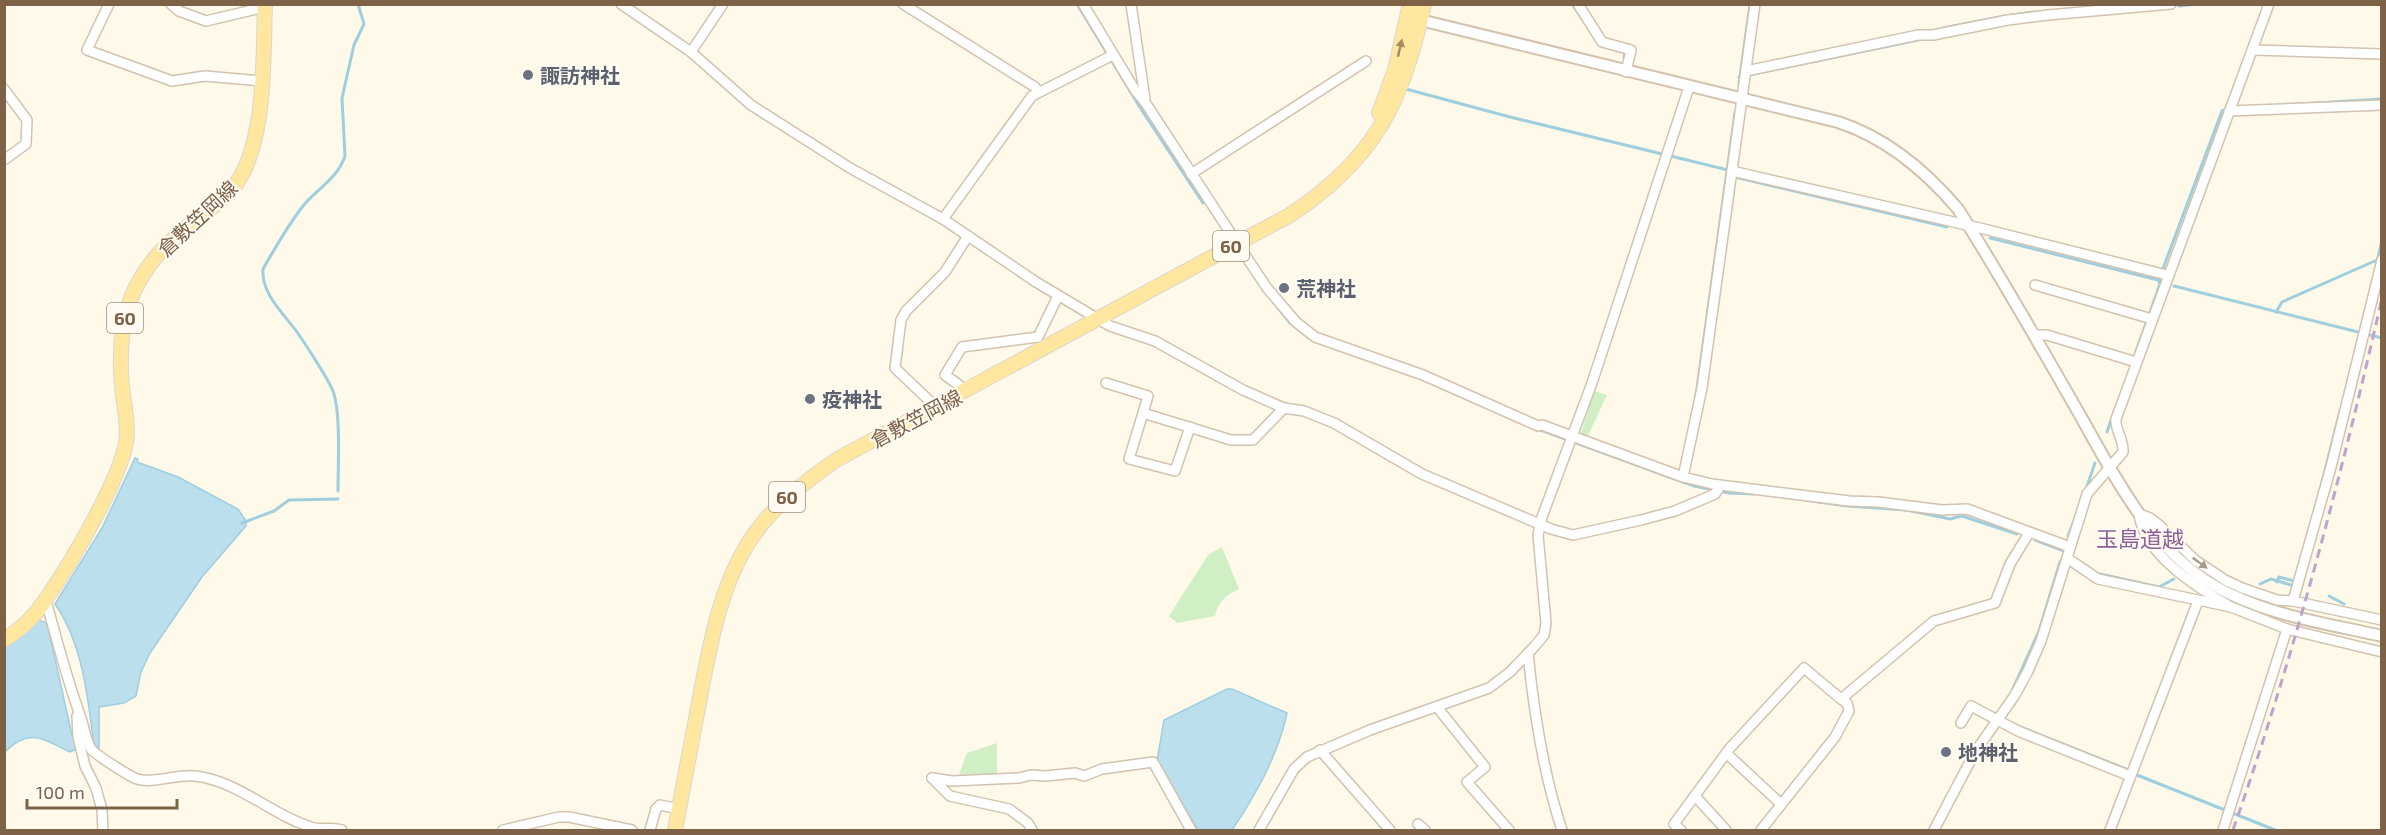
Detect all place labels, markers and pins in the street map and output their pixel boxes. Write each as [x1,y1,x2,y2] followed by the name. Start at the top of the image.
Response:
[540,63,620,87] place label: 諏訪神社
[521,68,535,82] marker: 諏訪神社
[1296,276,1356,300] place label: 荒神社
[1277,281,1291,295] marker: 荒神社
[822,387,882,411] place label: 疫神社
[803,392,817,406] marker: 疫神社
[1958,740,2018,764] place label: 地神社
[1939,745,1953,759] marker: 地神社

